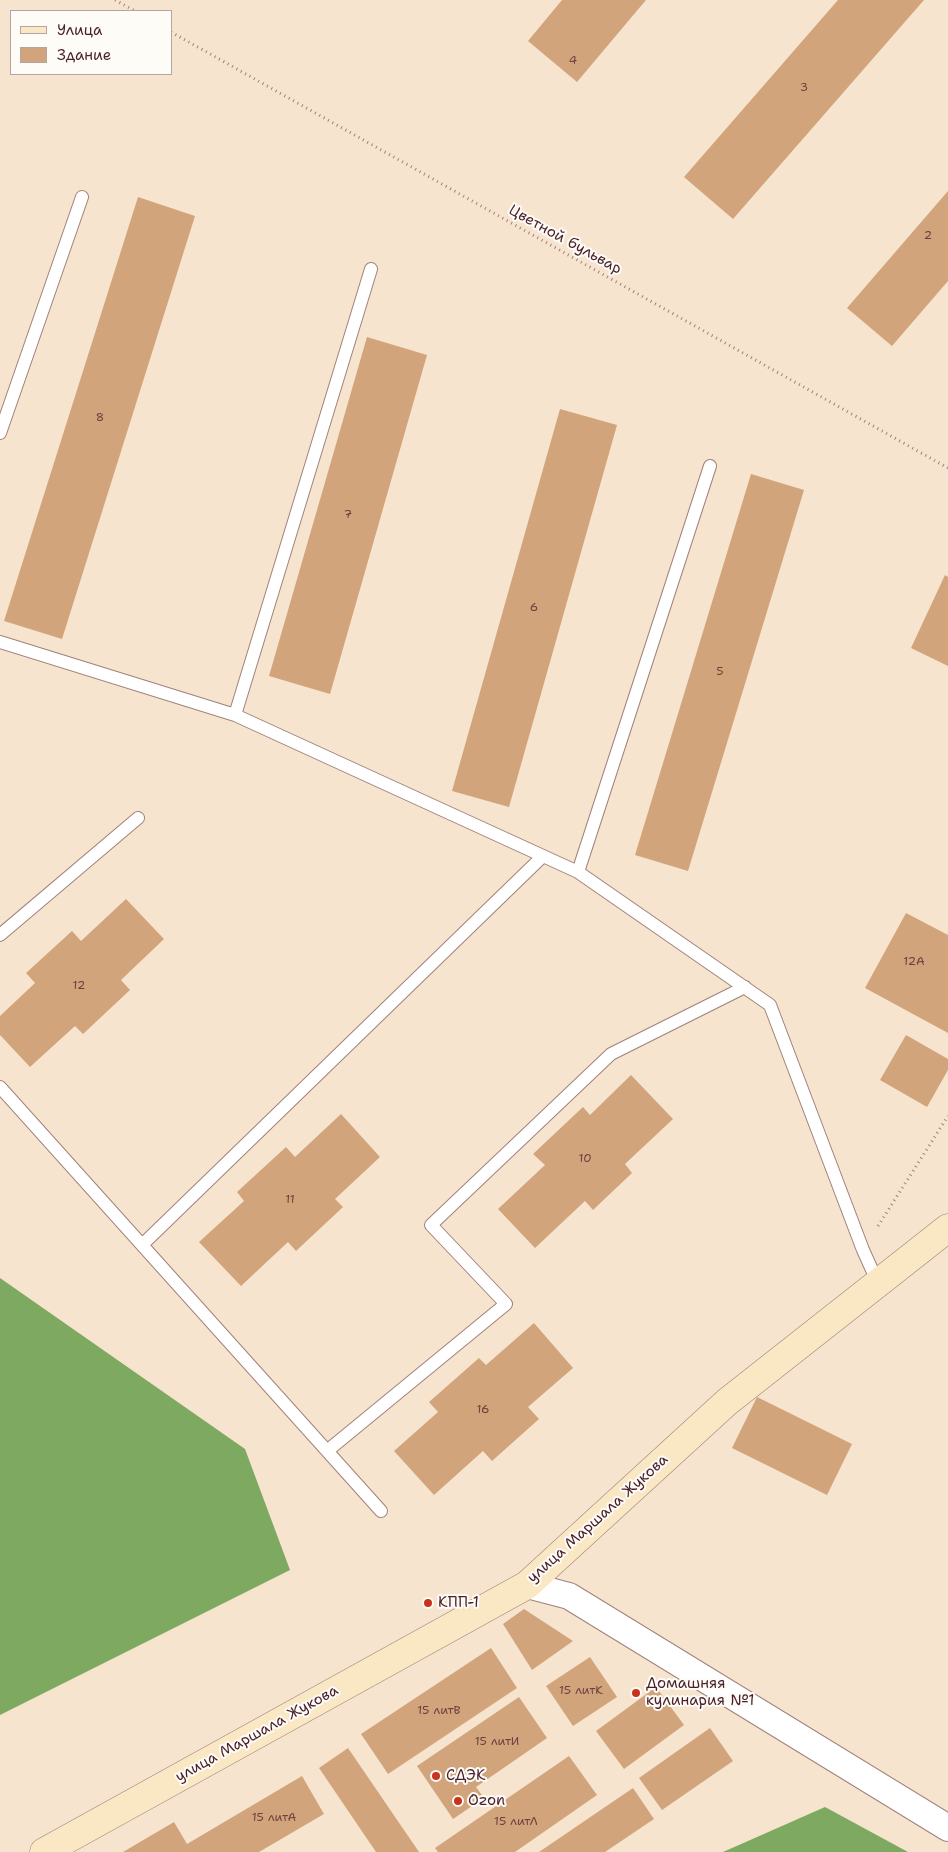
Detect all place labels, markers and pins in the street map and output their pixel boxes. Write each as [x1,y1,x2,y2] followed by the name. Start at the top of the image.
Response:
[438,1594,479,1612] place label: КПП-1
[422,1597,434,1609] marker: КПП-1
[646,1675,755,1710] place label: Домашняя кулинария №1
[630,1687,642,1699] marker: Домашняя кулинария №1
[446,1767,486,1785] place label: СДЭК
[430,1770,442,1782] marker: СДЭК
[468,1792,505,1810] place label: Ozon
[452,1795,464,1807] marker: Ozon

